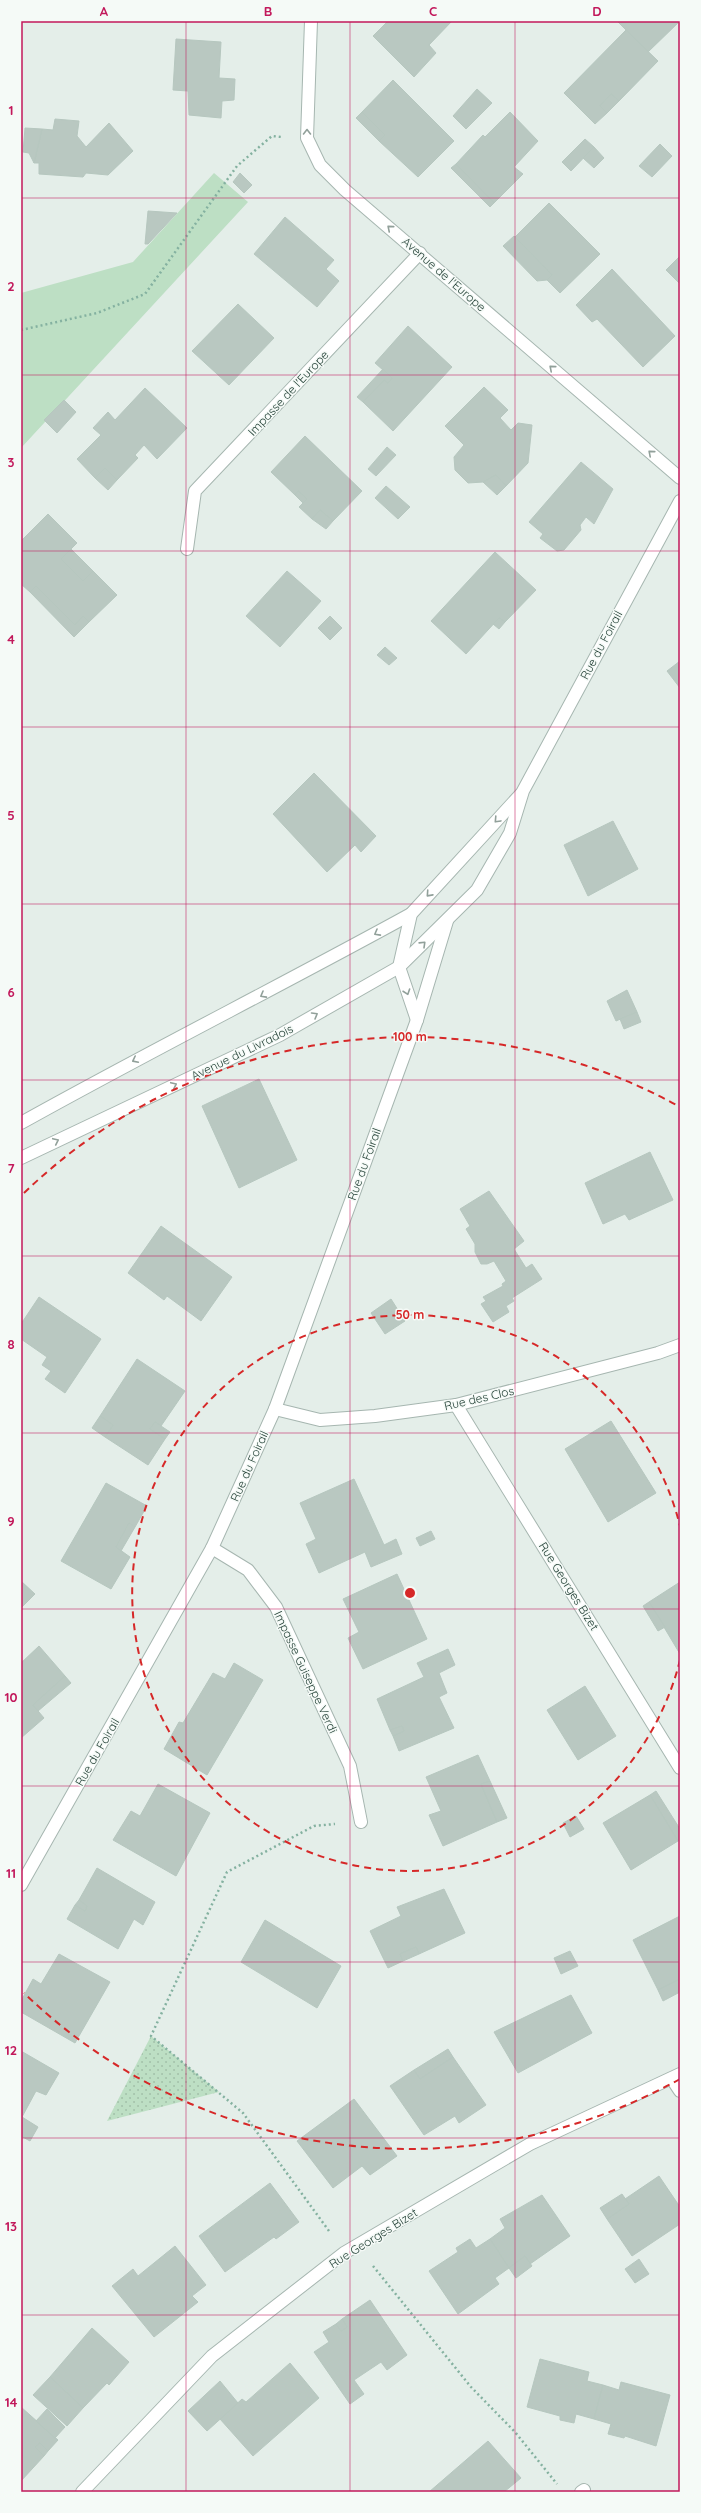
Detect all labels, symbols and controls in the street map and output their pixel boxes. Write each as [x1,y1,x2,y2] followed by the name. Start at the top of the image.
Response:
[100,3,109,19] text: A
[264,3,272,19] text: B
[429,3,437,19] text: C
[592,3,602,19] text: D
[8,102,14,118] text: 1
[303,129,311,135] one-way arrow
[387,225,395,232] one-way arrow
[399,234,489,315] street label: Avenue de l'Europe
[7,278,15,294] text: 2
[245,347,332,439] street label: Impasse de l'Europe
[550,365,557,372] one-way arrow
[648,450,655,457] one-way arrow
[8,454,15,470] text: 3
[577,608,625,682] street label: Rue du Foirail
[7,631,15,647] text: 4
[7,807,15,823] text: 5
[494,815,502,823] one-way arrow
[427,889,434,896] one-way arrow
[374,928,381,935] one-way arrow
[418,941,426,949] one-way arrow
[7,984,15,1000] text: 6
[403,988,411,995] one-way arrow
[260,990,267,998] one-way arrow
[311,1012,318,1019] one-way arrow
[189,1021,296,1083] street label: Avenue du Livradois
[393,1029,427,1044] text: 100 m
[131,1055,139,1063] one-way arrow
[169,1082,177,1090] one-way arrow
[344,1126,384,1202] street label: Rue du Foirail
[52,1138,60,1146] one-way arrow
[7,1160,15,1176] text: 7
[396,1307,424,1322] text: 50 m
[7,1336,15,1352] text: 8
[443,1383,516,1413] street label: Rue des Clos
[227,1428,271,1504] street label: Rue du Foirail
[7,1513,15,1529] text: 9
[536,1539,602,1633] street label: Rue Georges Bizet
[403,1586,417,1600] centre of rings
[271,1608,341,1736] street label: Impasse Guiseppe Verdi
[4,1689,18,1705] text: 10
[72,1715,122,1789] street label: Rue du Foirail
[6,1865,16,1881] text: 11
[5,2042,17,2058] text: 12
[326,2205,420,2271] street label: Rue Georges Bizet
[5,2218,17,2234] text: 13
[5,2394,18,2410] text: 14

